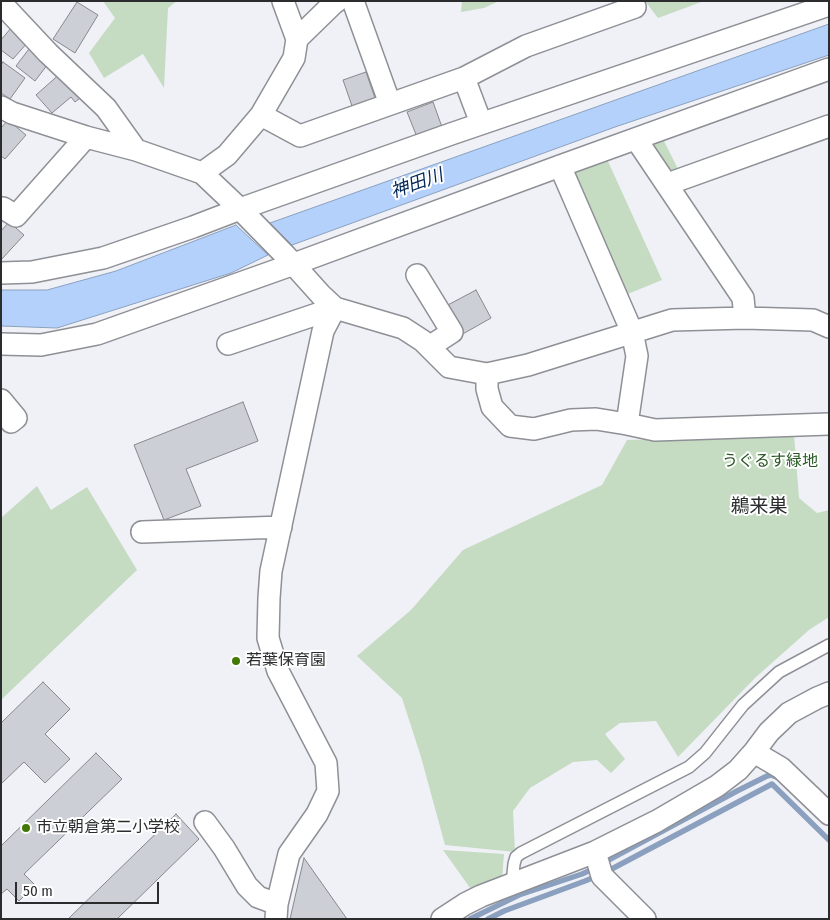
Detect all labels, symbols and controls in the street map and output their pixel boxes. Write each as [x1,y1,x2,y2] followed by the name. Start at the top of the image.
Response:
[388,165,446,203] water label: 神田川
[722,452,818,472] park label: うぐるす緑地
[731,496,787,518] district label: 鵜来巣
[246,651,326,671] place label: 若葉保育園
[230,655,242,667] marker: 若葉保育園
[36,818,180,838] place label: 市立朝倉第二小学校
[20,822,32,834] marker: 市立朝倉第二小学校
[18,872,161,904] scale bar
[23,882,53,900] text: 50 m

